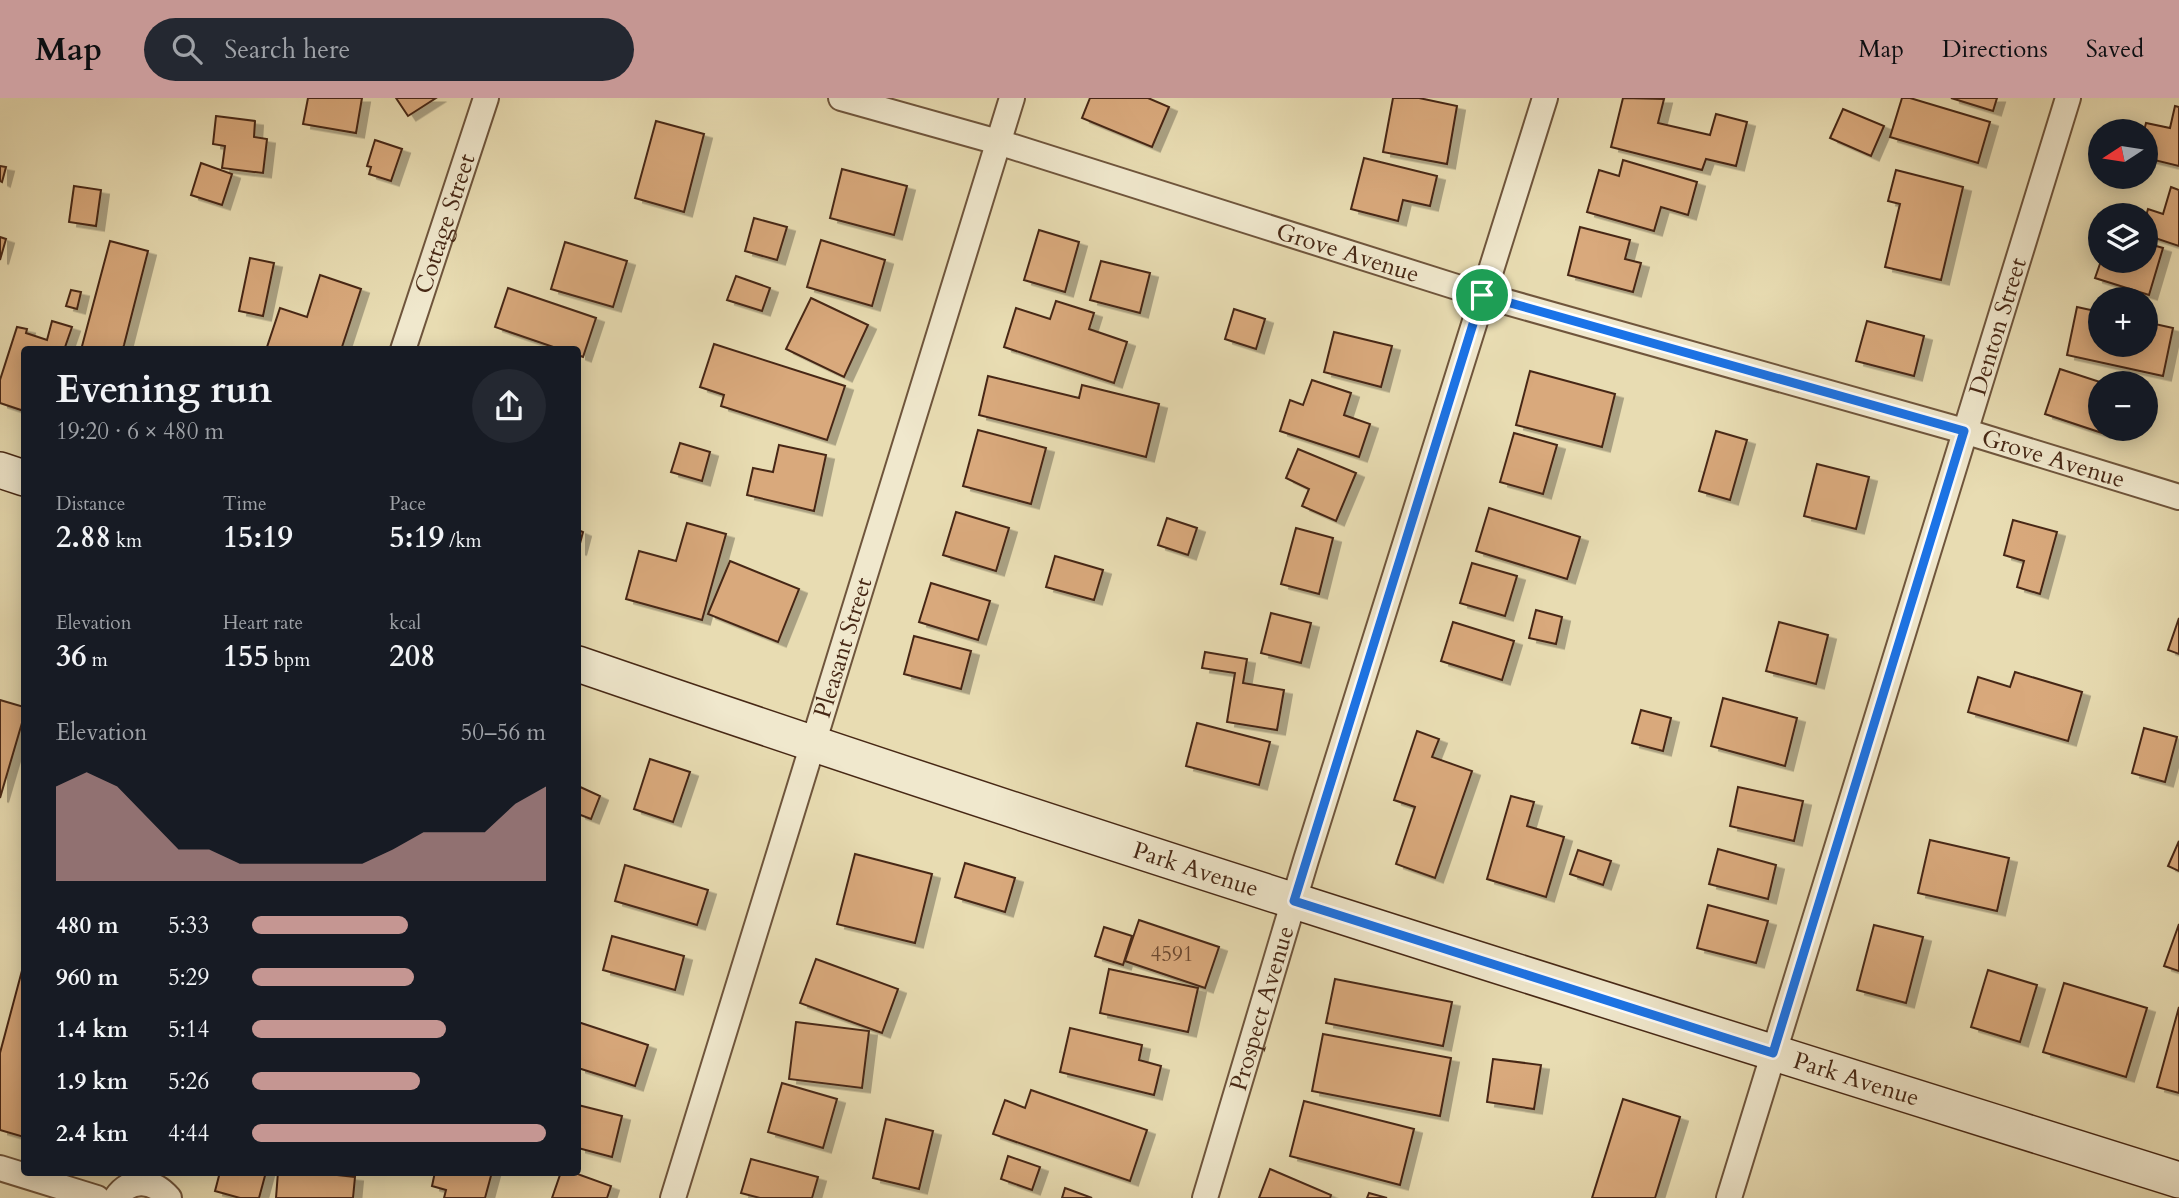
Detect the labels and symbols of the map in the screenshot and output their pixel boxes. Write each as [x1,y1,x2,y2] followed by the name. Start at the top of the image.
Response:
[2088,119,2158,189] north arrow
[406,149,483,298] street label: Cottage Street
[1272,215,1423,291] street label: Grove Avenue
[1961,253,2034,399] street label: Denton Street
[1452,265,1512,325] pin
[1978,421,2129,496] street label: Grove Avenue
[805,573,880,722] street label: Pleasant Street
[1129,833,1263,905] street label: Park Avenue
[1221,922,1302,1095] street label: Prospect Avenue
[1150,940,1194,969] house number: 4591
[1789,1044,1924,1114] street label: Park Avenue

